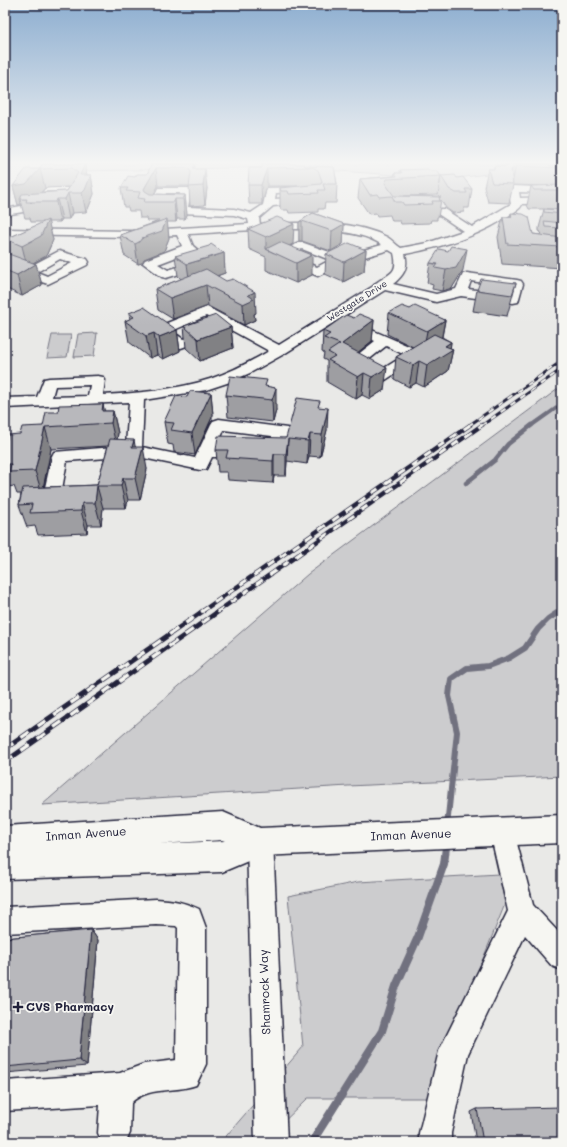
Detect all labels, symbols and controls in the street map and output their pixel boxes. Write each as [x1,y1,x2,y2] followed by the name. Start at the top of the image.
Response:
[325,278,389,323] street label: Westgate Drive
[45,822,127,844] street label: Inman Avenue
[370,825,452,843] street label: Inman Avenue
[255,949,273,1035] street label: Shamrock Way
[26,998,115,1014] place label: CVS Pharmacy
[13,1002,23,1012] marker: CVS Pharmacy

